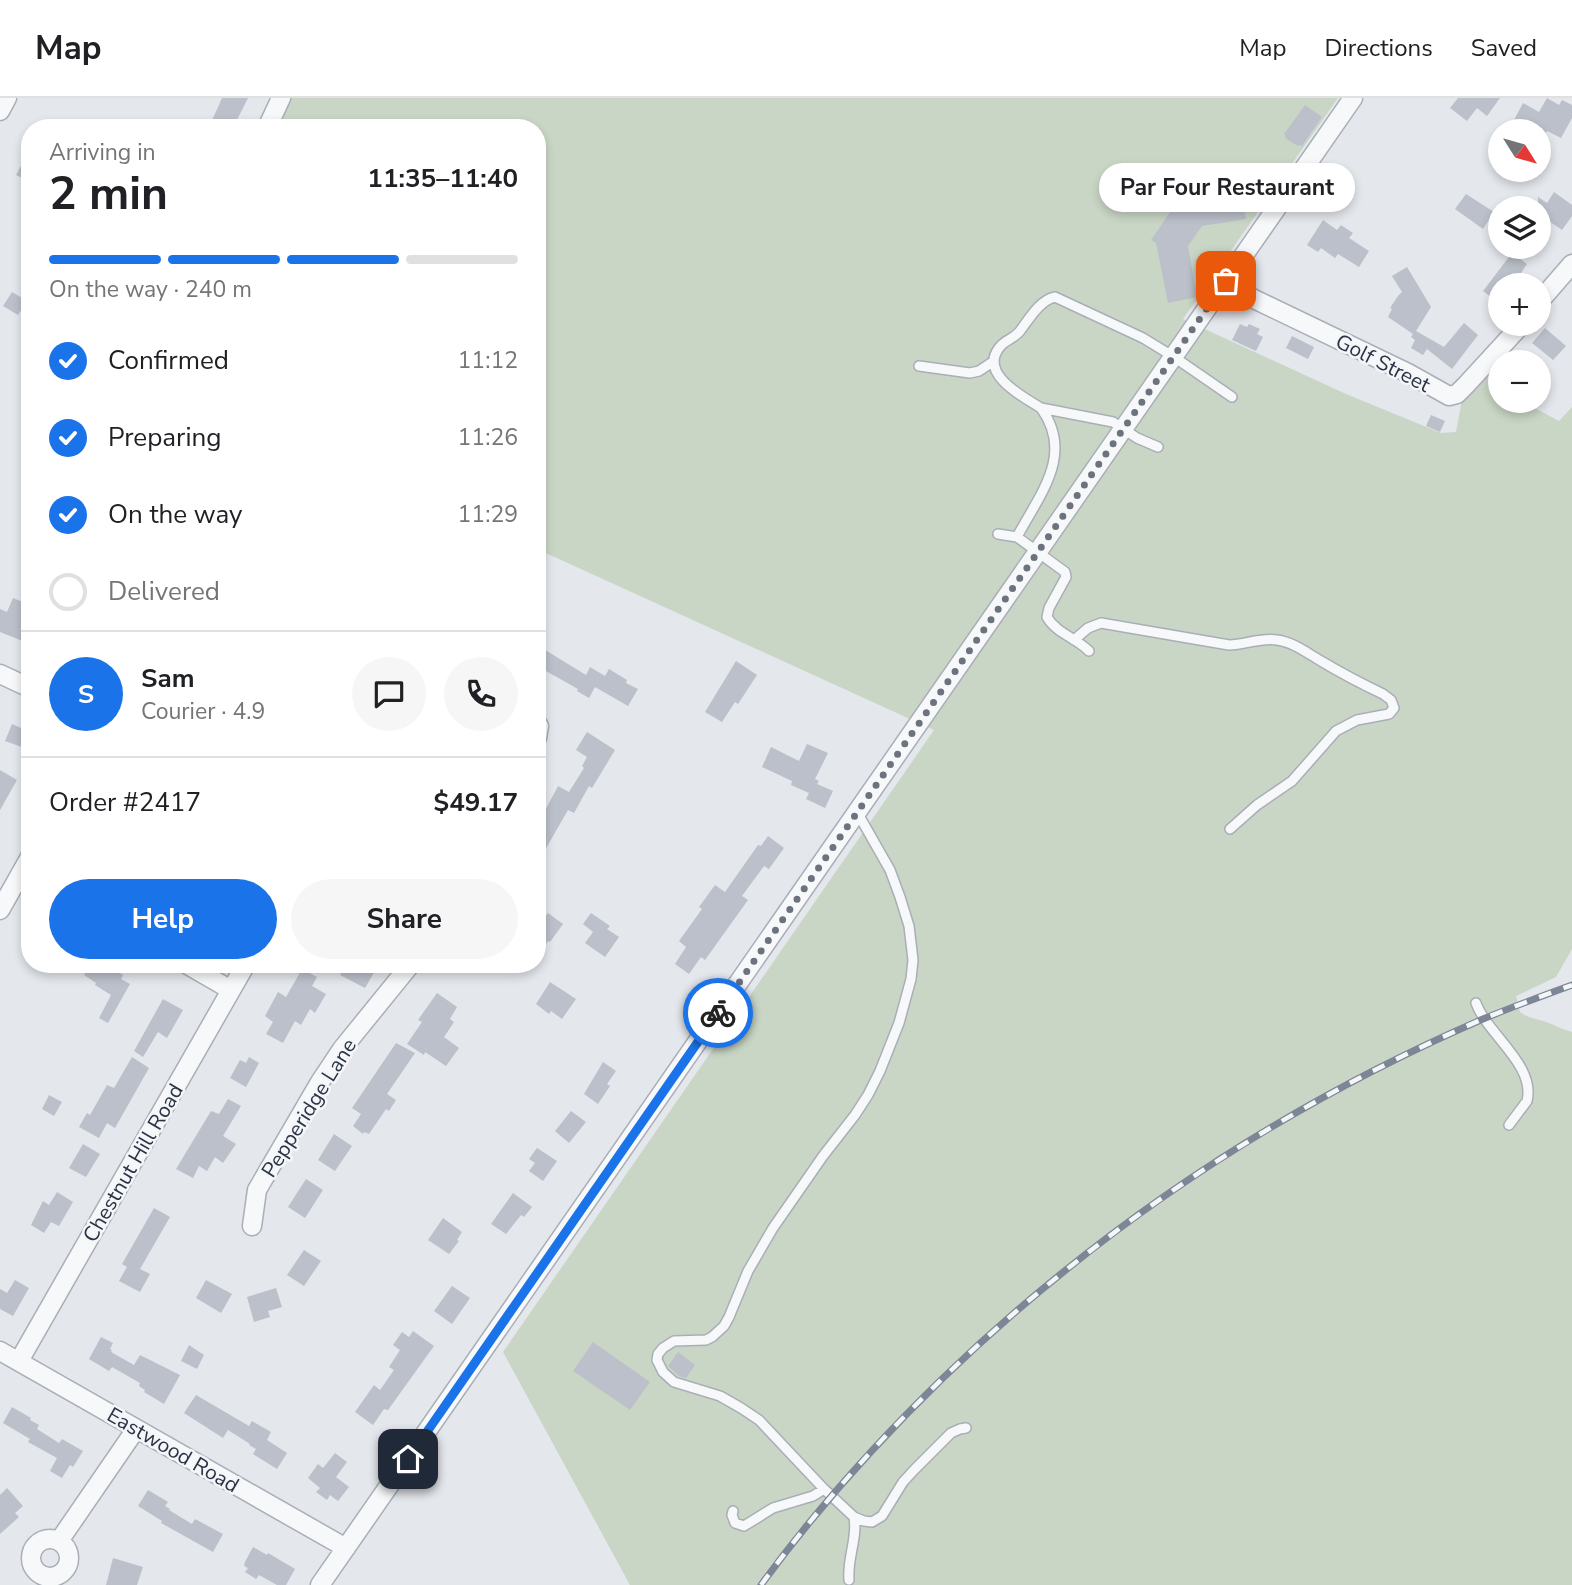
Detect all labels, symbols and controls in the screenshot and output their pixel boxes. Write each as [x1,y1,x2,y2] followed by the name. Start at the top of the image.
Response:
[35,26,102,71] text: Map
[1239,32,1286,64] text: Map
[1324,32,1433,64] text: Directions
[1471,32,1537,64] text: Saved
[1488,119,1550,182] north arrow
[1488,119,1551,413] map controls
[49,137,156,168] text: Arriving in
[367,161,518,196] text: 11:35–11:40
[49,162,168,225] text: 2 min
[1098,162,1354,211] callout: Par Four Restaurant
[1120,172,1334,203] text: Par Four Restaurant
[1488,196,1551,259] button: layers
[1196,251,1256,311] pin
[1207,262,1245,300] icon: bag
[1488,273,1551,336] button: +
[49,274,252,305] text: On the way · 240 m
[1331,327,1436,399] street label: Golf Street
[49,342,87,380] icon: check
[108,343,229,378] text: Confirmed
[458,345,518,376] text: 11:12
[1488,350,1551,413] button: −
[49,419,87,457] icon: check
[108,420,221,455] text: Preparing
[458,422,518,453] text: 11:26
[49,496,87,534] icon: check
[108,497,242,532] text: On the way
[458,499,518,530] text: 11:29
[108,574,220,609] text: Delivered
[352,657,426,731] button: chat
[444,657,518,731] button: phone
[141,661,194,696] text: Sam
[78,677,94,712] text: S
[141,696,265,727] text: Courier · 4.9
[49,785,201,820] text: Order #2417
[434,785,518,820] text: $49.17
[49,879,277,959] button: Help
[291,879,518,959] button: Share
[683,978,753,1048] courier
[699,994,737,1032] icon: bike
[255,1033,363,1183] street label: Pepperidge Lane
[76,1079,190,1247] street label: Chestnut Hill Road
[102,1401,244,1499] street label: Eastwood Road
[378,1429,438,1489] pin
[389,1440,427,1478] icon: home

